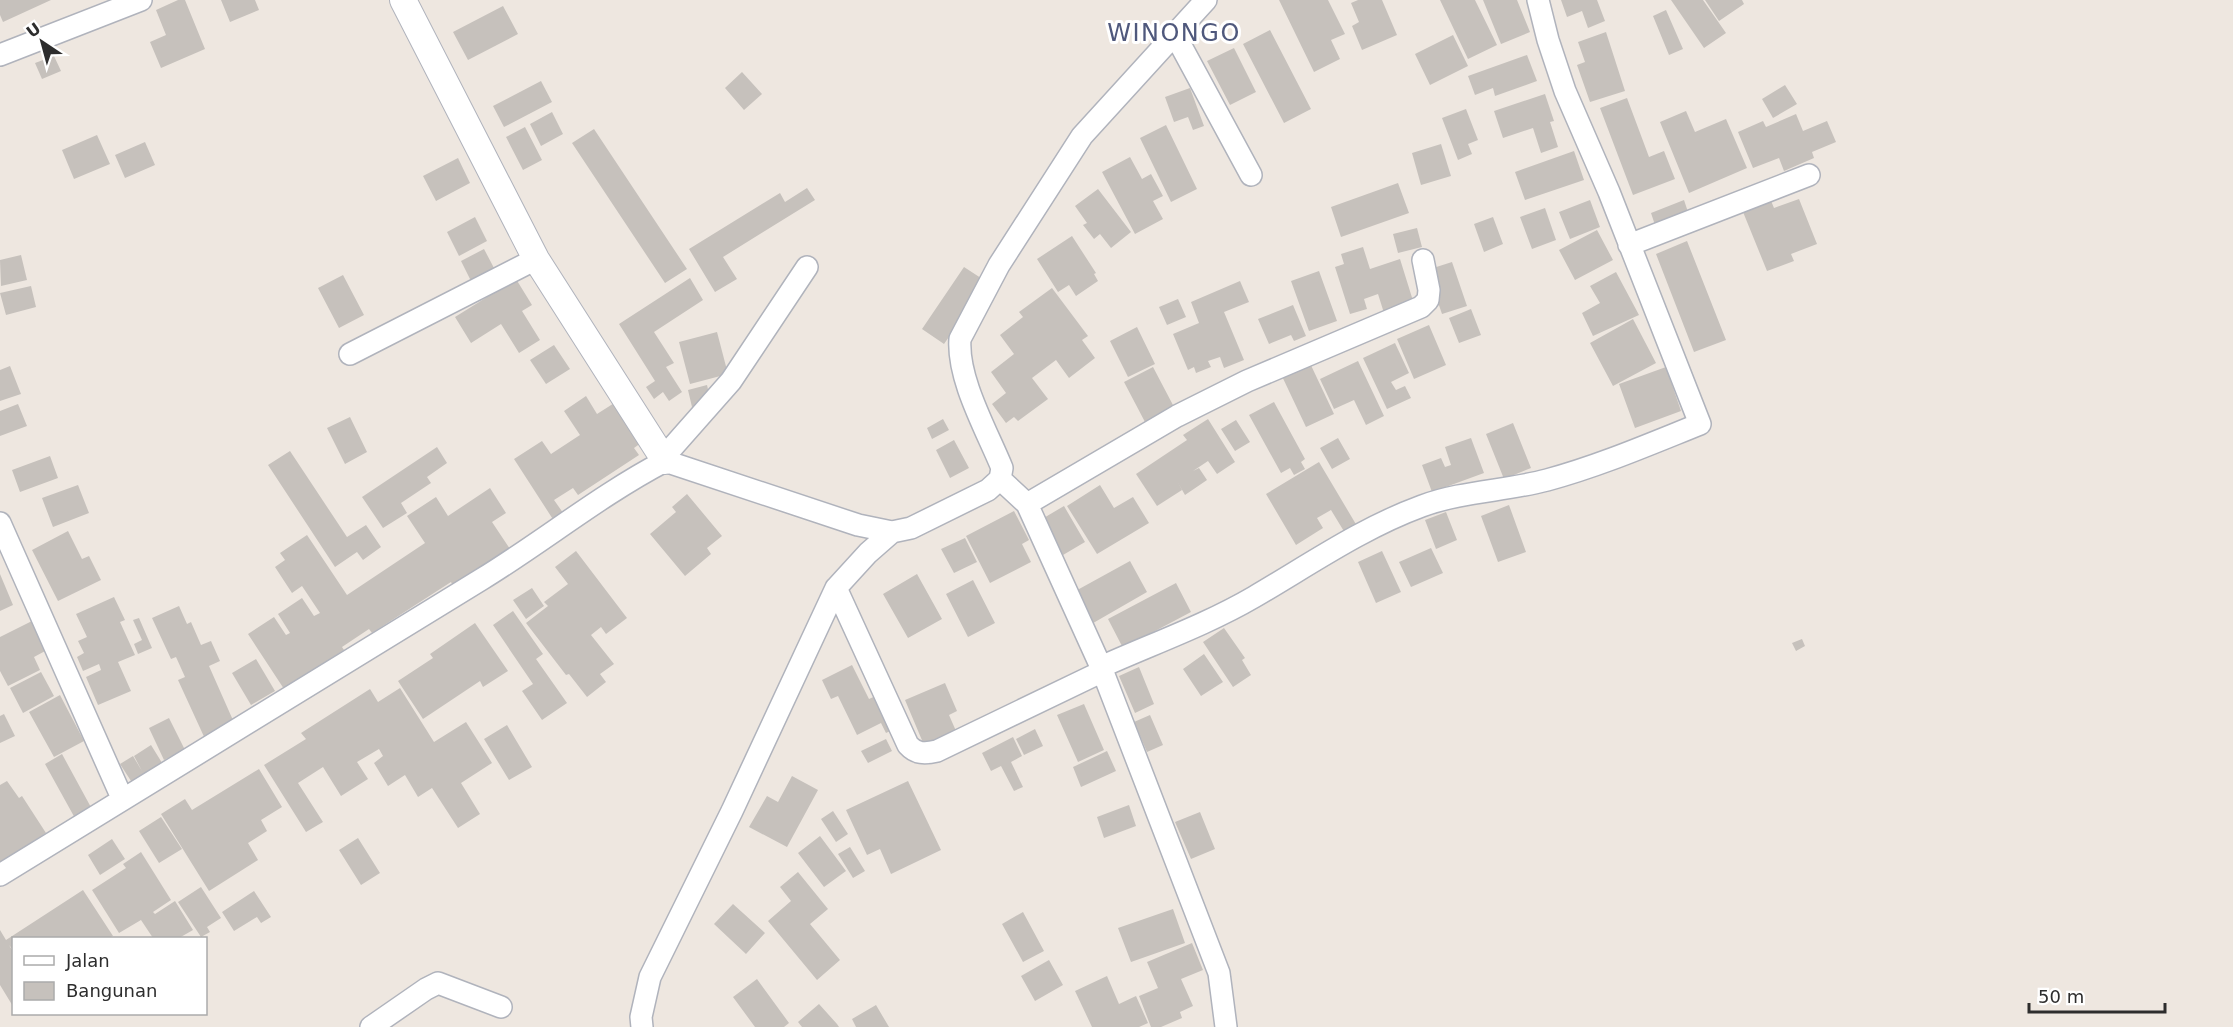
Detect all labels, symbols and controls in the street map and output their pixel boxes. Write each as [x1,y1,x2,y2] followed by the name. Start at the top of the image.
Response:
[12,12,72,72] north arrow
[23,19,44,42] text: U
[1107,19,1241,47] district label: WINONGO
[12,937,207,1015] legend
[65,950,110,971] text: Jalan
[2029,976,2166,1014] scale bar
[66,980,157,1001] text: Bangunan
[2038,986,2084,1007] text: 50 m

